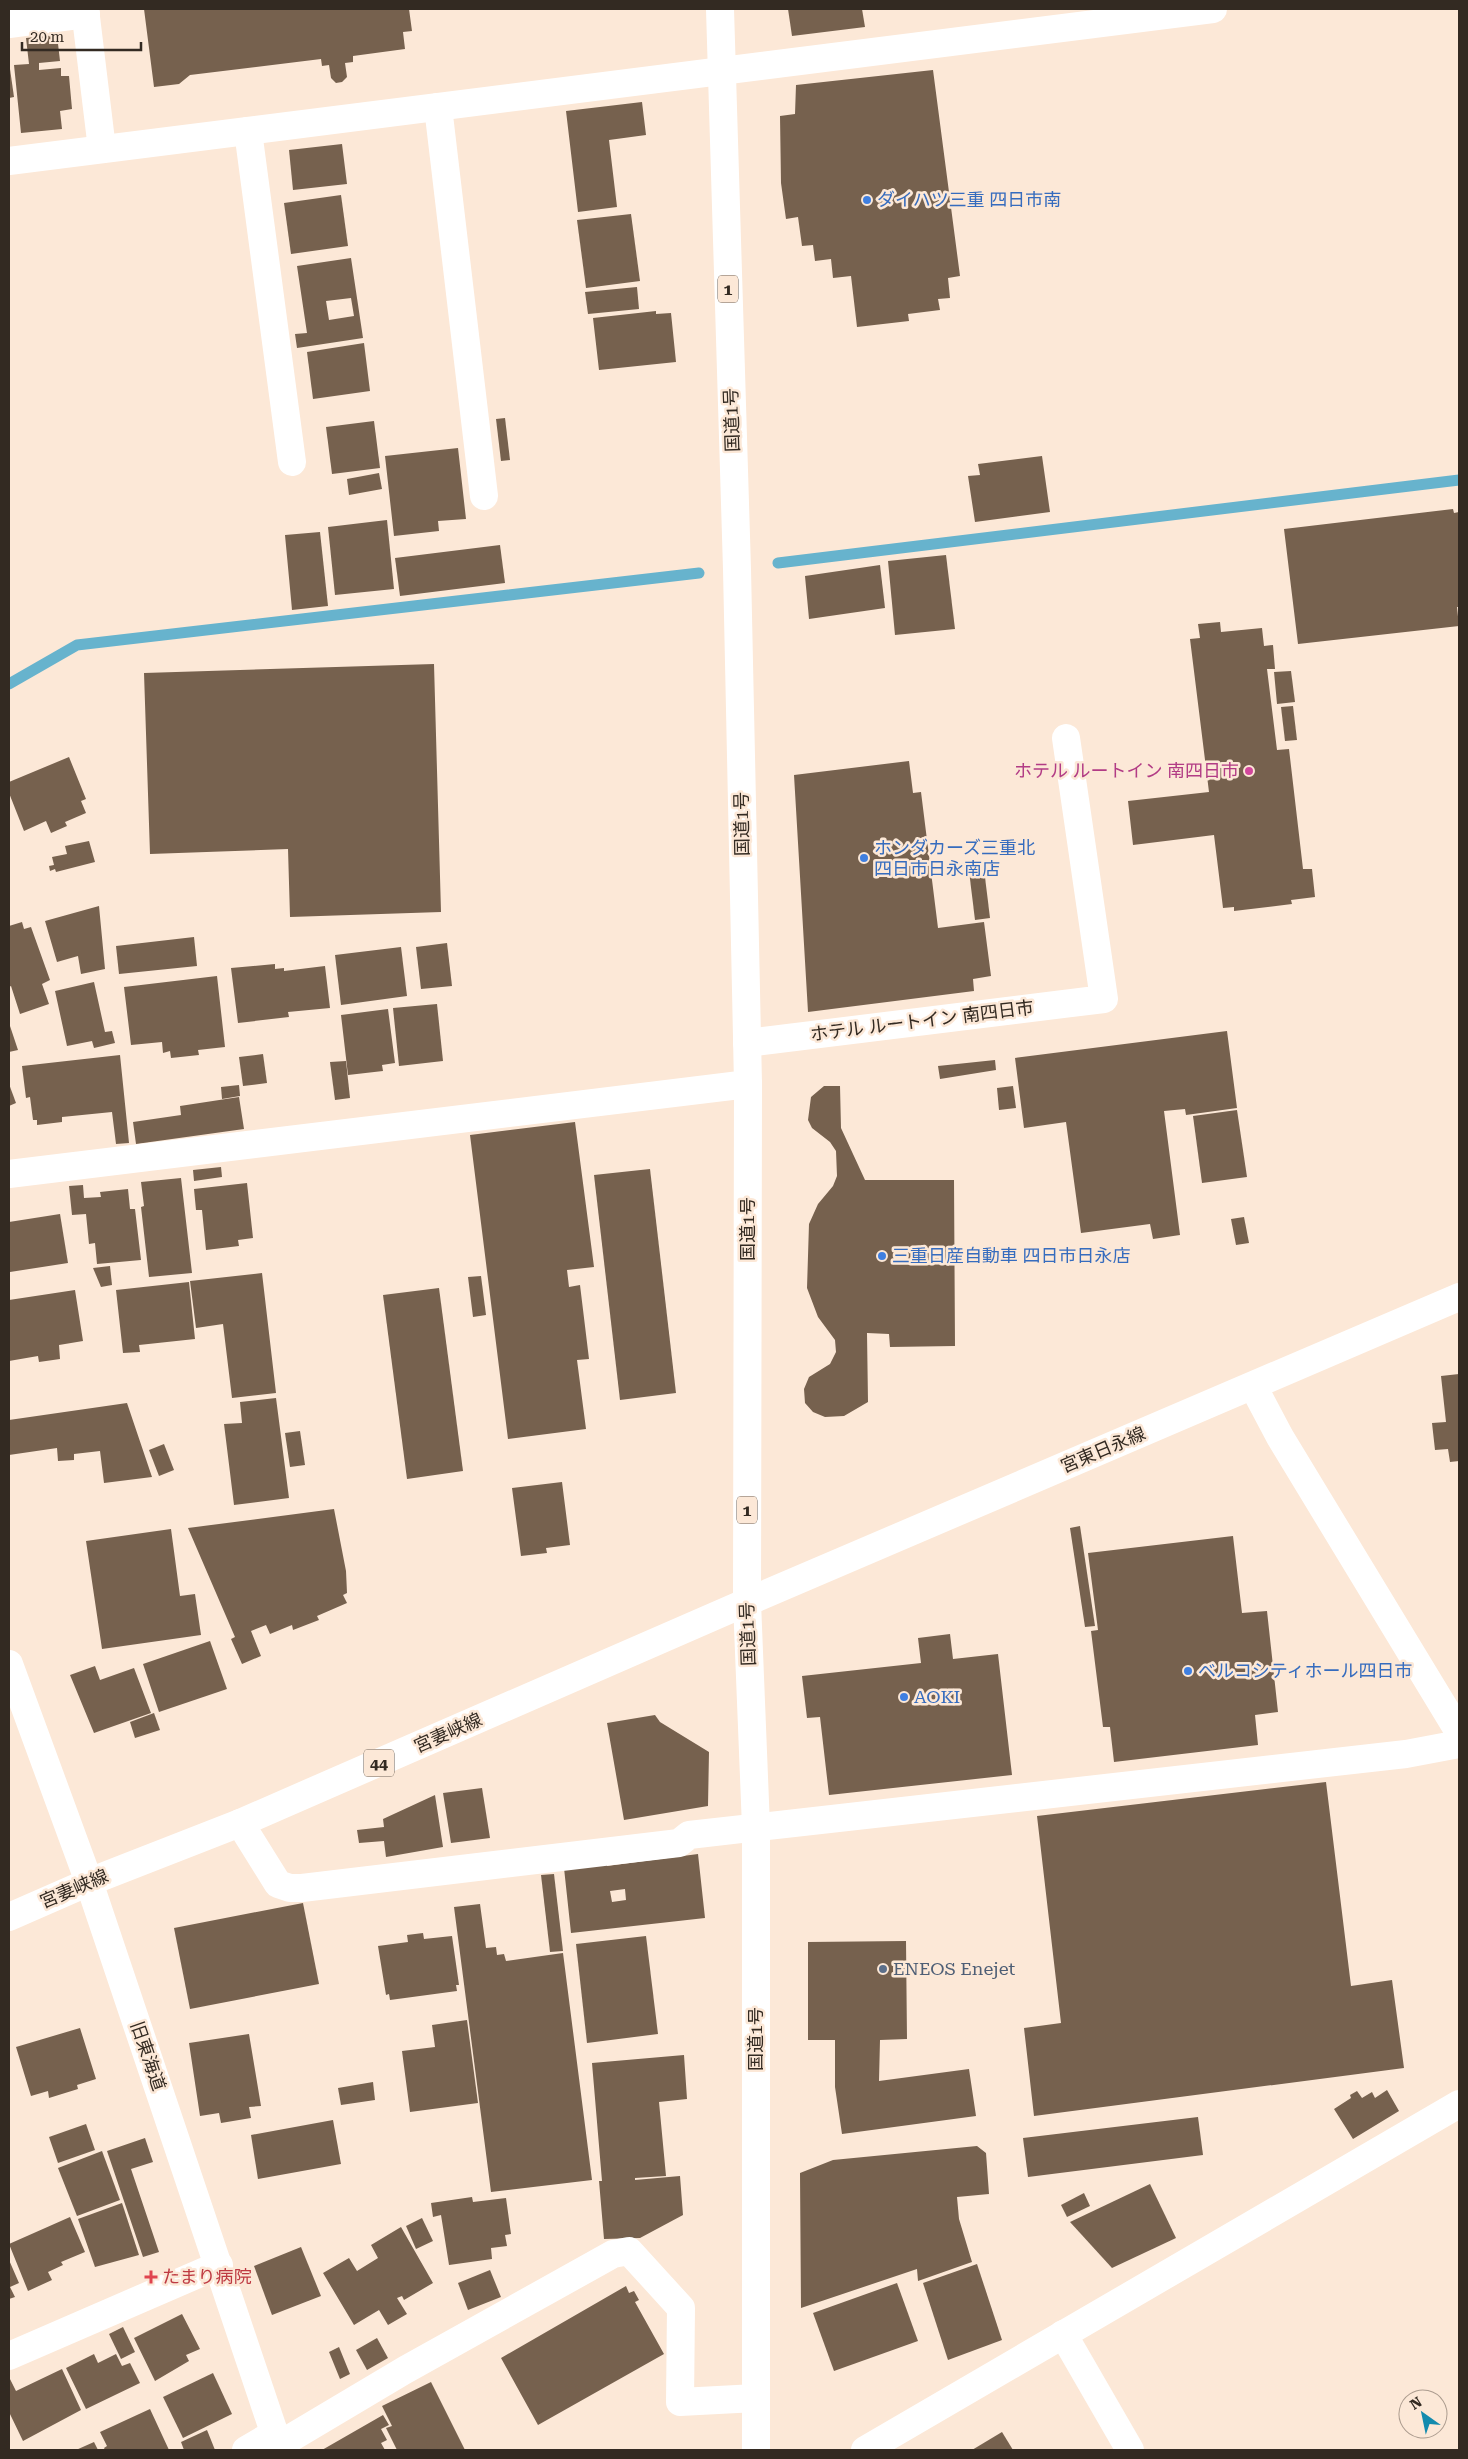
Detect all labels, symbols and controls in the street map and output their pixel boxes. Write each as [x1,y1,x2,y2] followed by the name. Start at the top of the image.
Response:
[22,20,141,52] scale bar
[30,28,65,46] text: 20 m
[877,189,1061,210] place label: ダイハツ三重 四日市南
[861,194,873,206] marker: ダイハツ三重 四日市南
[718,276,738,302] road number: 1
[720,388,743,452] street label: 国道1号
[1014,760,1239,781] place label: ホテル ルートイン 南四日市
[1243,765,1255,777] marker: ホテル ルートイン 南四日市
[730,792,753,856] street label: 国道1号
[874,837,1035,879] place label: ホンダカーズ三重北 四日市日永南店
[858,852,870,864] marker: ホンダカーズ三重北 四日市日永南店
[809,996,1035,1045] street label: ホテル ルートイン 南四日市
[737,1197,758,1261] street label: 国道1号
[892,1245,1131,1266] place label: 三重日産自動車 四日市日永店
[876,1250,888,1262] marker: 三重日産自動車 四日市日永店
[1057,1422,1148,1477] street label: 宮東日永線
[737,1496,757,1524] road number: 1
[736,1602,759,1666] street label: 国道1号
[1198,1660,1413,1681] place label: ベルコシティホール四日市
[1182,1665,1194,1677] marker: ベルコシティホール四日市
[914,1686,960,1707] place label: AOKI
[898,1691,910,1703] marker: AOKI
[411,1708,485,1757] street label: 宮妻峡線
[364,1750,394,1776] road number: 44
[37,1865,111,1912] street label: 宮妻峡線
[893,1958,1016,1979] place label: ENEOS Enejet
[877,1963,889,1975] marker: ENEOS Enejet
[745,2007,766,2071] street label: 国道1号
[127,2018,170,2093] street label: 旧東海道
[162,2266,251,2287] place label: たまり病院
[144,2270,158,2284] marker: たまり病院
[1398,2389,1448,2439] north arrow
[1407,2393,1425,2413] text: N

